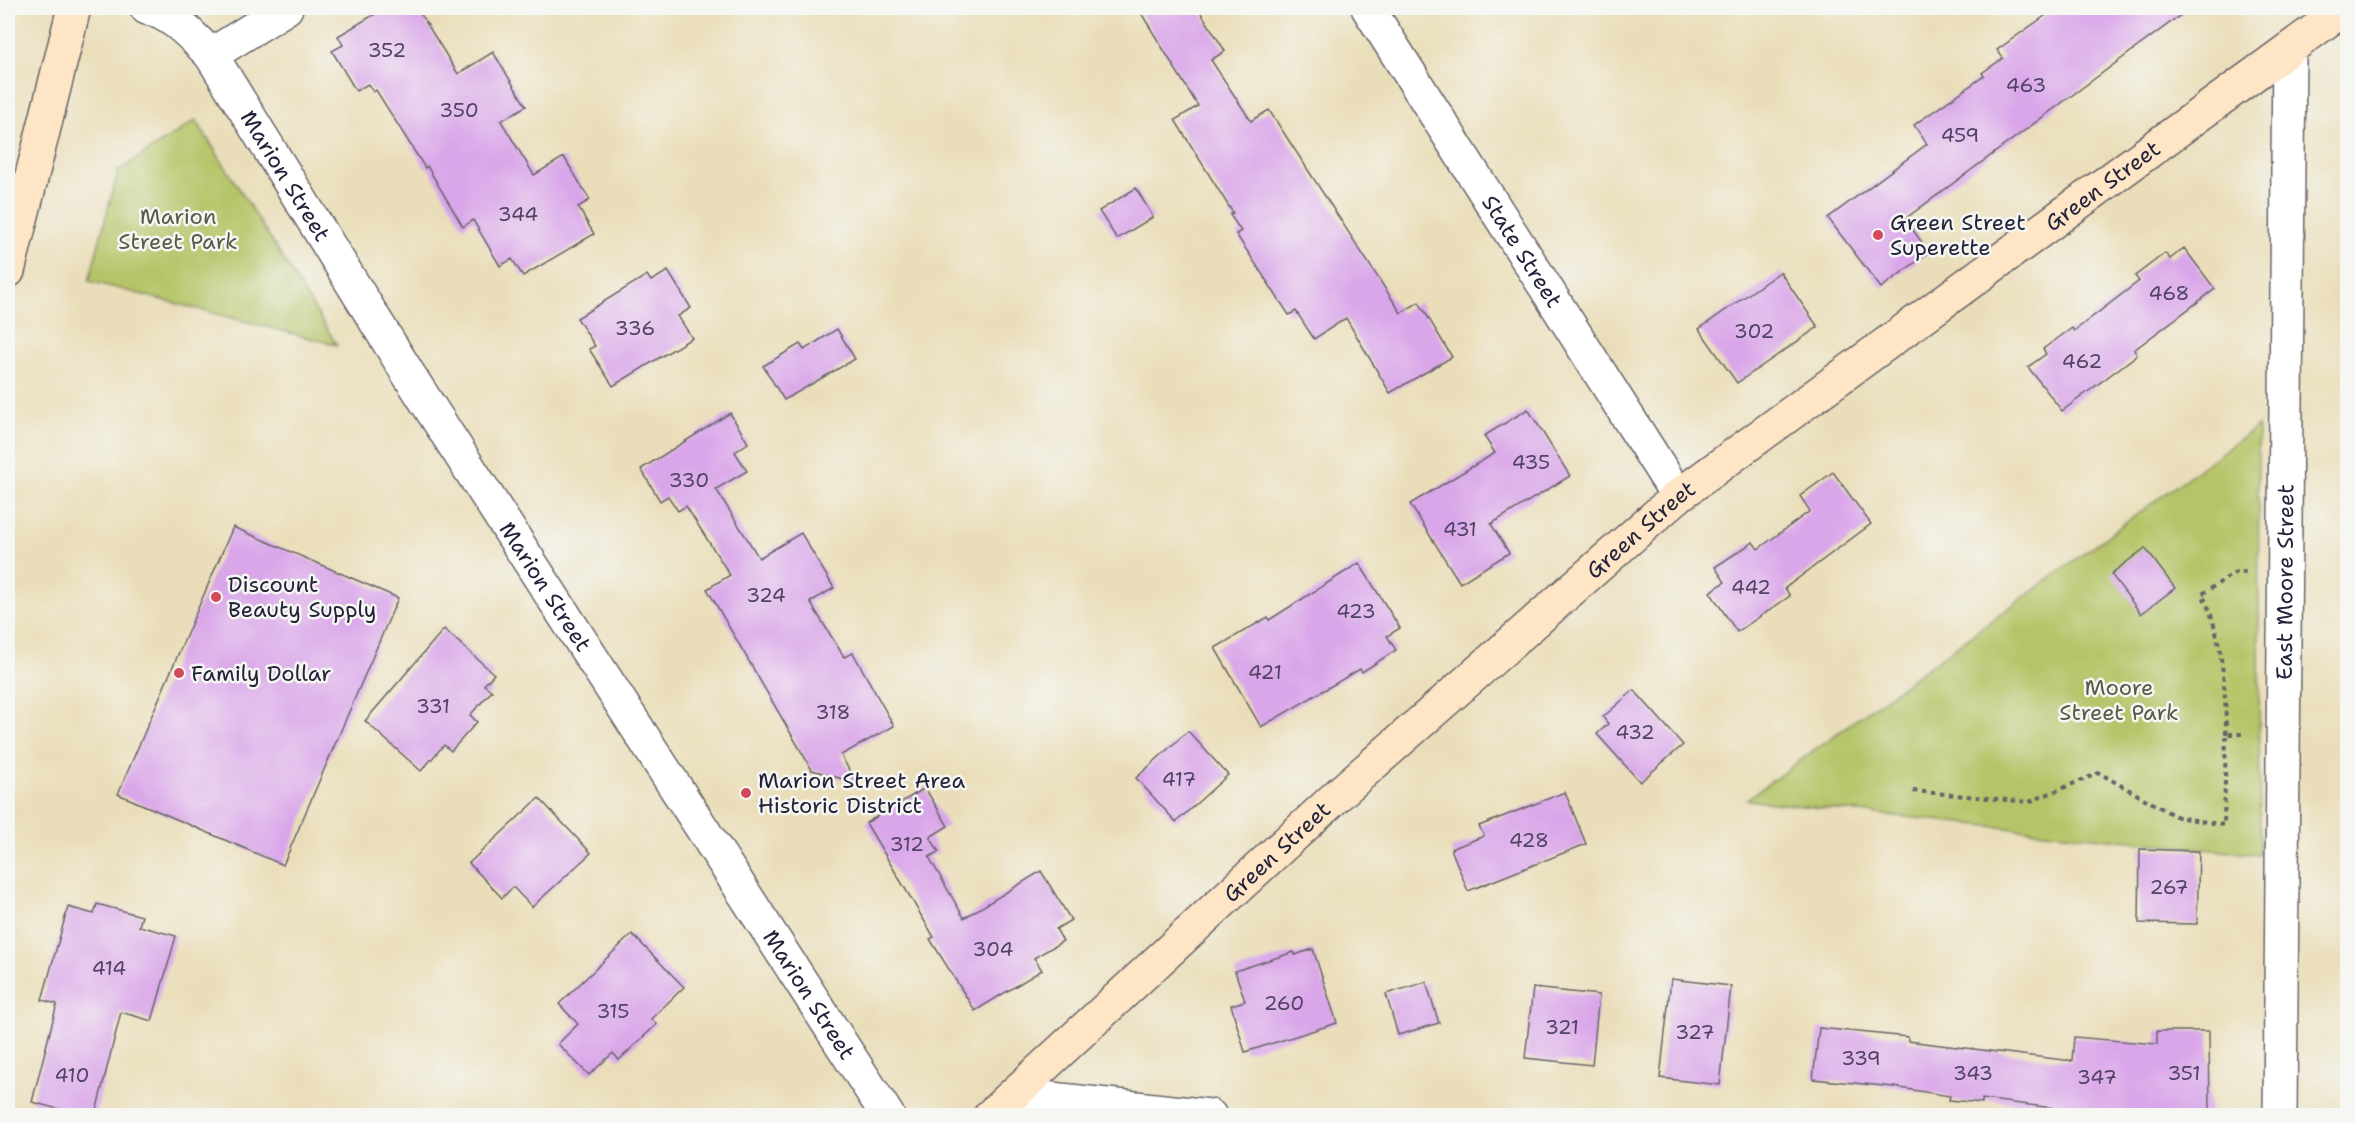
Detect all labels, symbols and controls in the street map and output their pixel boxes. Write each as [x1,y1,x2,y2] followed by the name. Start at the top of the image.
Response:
[368,37,406,63] house number: 352
[2006,72,2046,98] house number: 463
[439,97,479,123] house number: 350
[234,105,337,247] street label: Marion Street
[1941,122,1979,148] house number: 459
[2039,134,2166,238] street label: Green Street
[1475,189,1569,313] street label: State Street
[498,201,538,227] house number: 344
[118,202,238,256] park label: Marion Street Park
[1890,208,2026,262] place label: Green Street Superette
[1871,228,1885,242] marker: Green Street Superette
[2149,280,2189,306] house number: 468
[615,315,655,341] house number: 336
[1734,318,1774,344] house number: 302
[2062,348,2102,374] house number: 462
[1512,449,1550,475] house number: 435
[669,467,709,493] house number: 330
[1580,474,1701,585] street label: Green Street
[2270,484,2300,680] street label: East Moore Street
[493,516,598,657] street label: Marion Street
[1443,516,1477,542] house number: 431
[228,570,376,624] place label: Discount Beauty Supply
[1731,574,1771,600] house number: 442
[746,582,786,608] house number: 324
[209,590,223,604] marker: Discount Beauty Supply
[1336,598,1376,624] house number: 423
[191,659,332,688] place label: Family Dollar
[1248,659,1282,685] house number: 421
[172,666,186,680] marker: Family Dollar
[2059,673,2179,727] park label: Moore Street Park
[416,693,450,719] house number: 331
[816,699,851,725] house number: 318
[1615,719,1655,745] house number: 432
[758,766,965,820] place label: Marion Street Area Historic District
[1162,766,1196,792] house number: 417
[739,786,753,800] marker: Marion Street Area Historic District
[1217,795,1337,909] street label: Green Street
[1509,827,1549,853] house number: 428
[890,831,924,857] house number: 312
[2150,874,2188,900] house number: 267
[756,924,862,1065] street label: Marion Street
[972,936,1014,962] house number: 304
[92,955,126,981] house number: 414
[1264,990,1304,1016] house number: 260
[596,998,630,1024] house number: 315
[1545,1014,1579,1040] house number: 321
[1675,1019,1715,1045] house number: 327
[1841,1045,1881,1071] house number: 339
[1953,1060,1993,1086] house number: 343
[2167,1060,2201,1086] house number: 351
[55,1062,89,1088] house number: 410
[2077,1064,2117,1090] house number: 347

